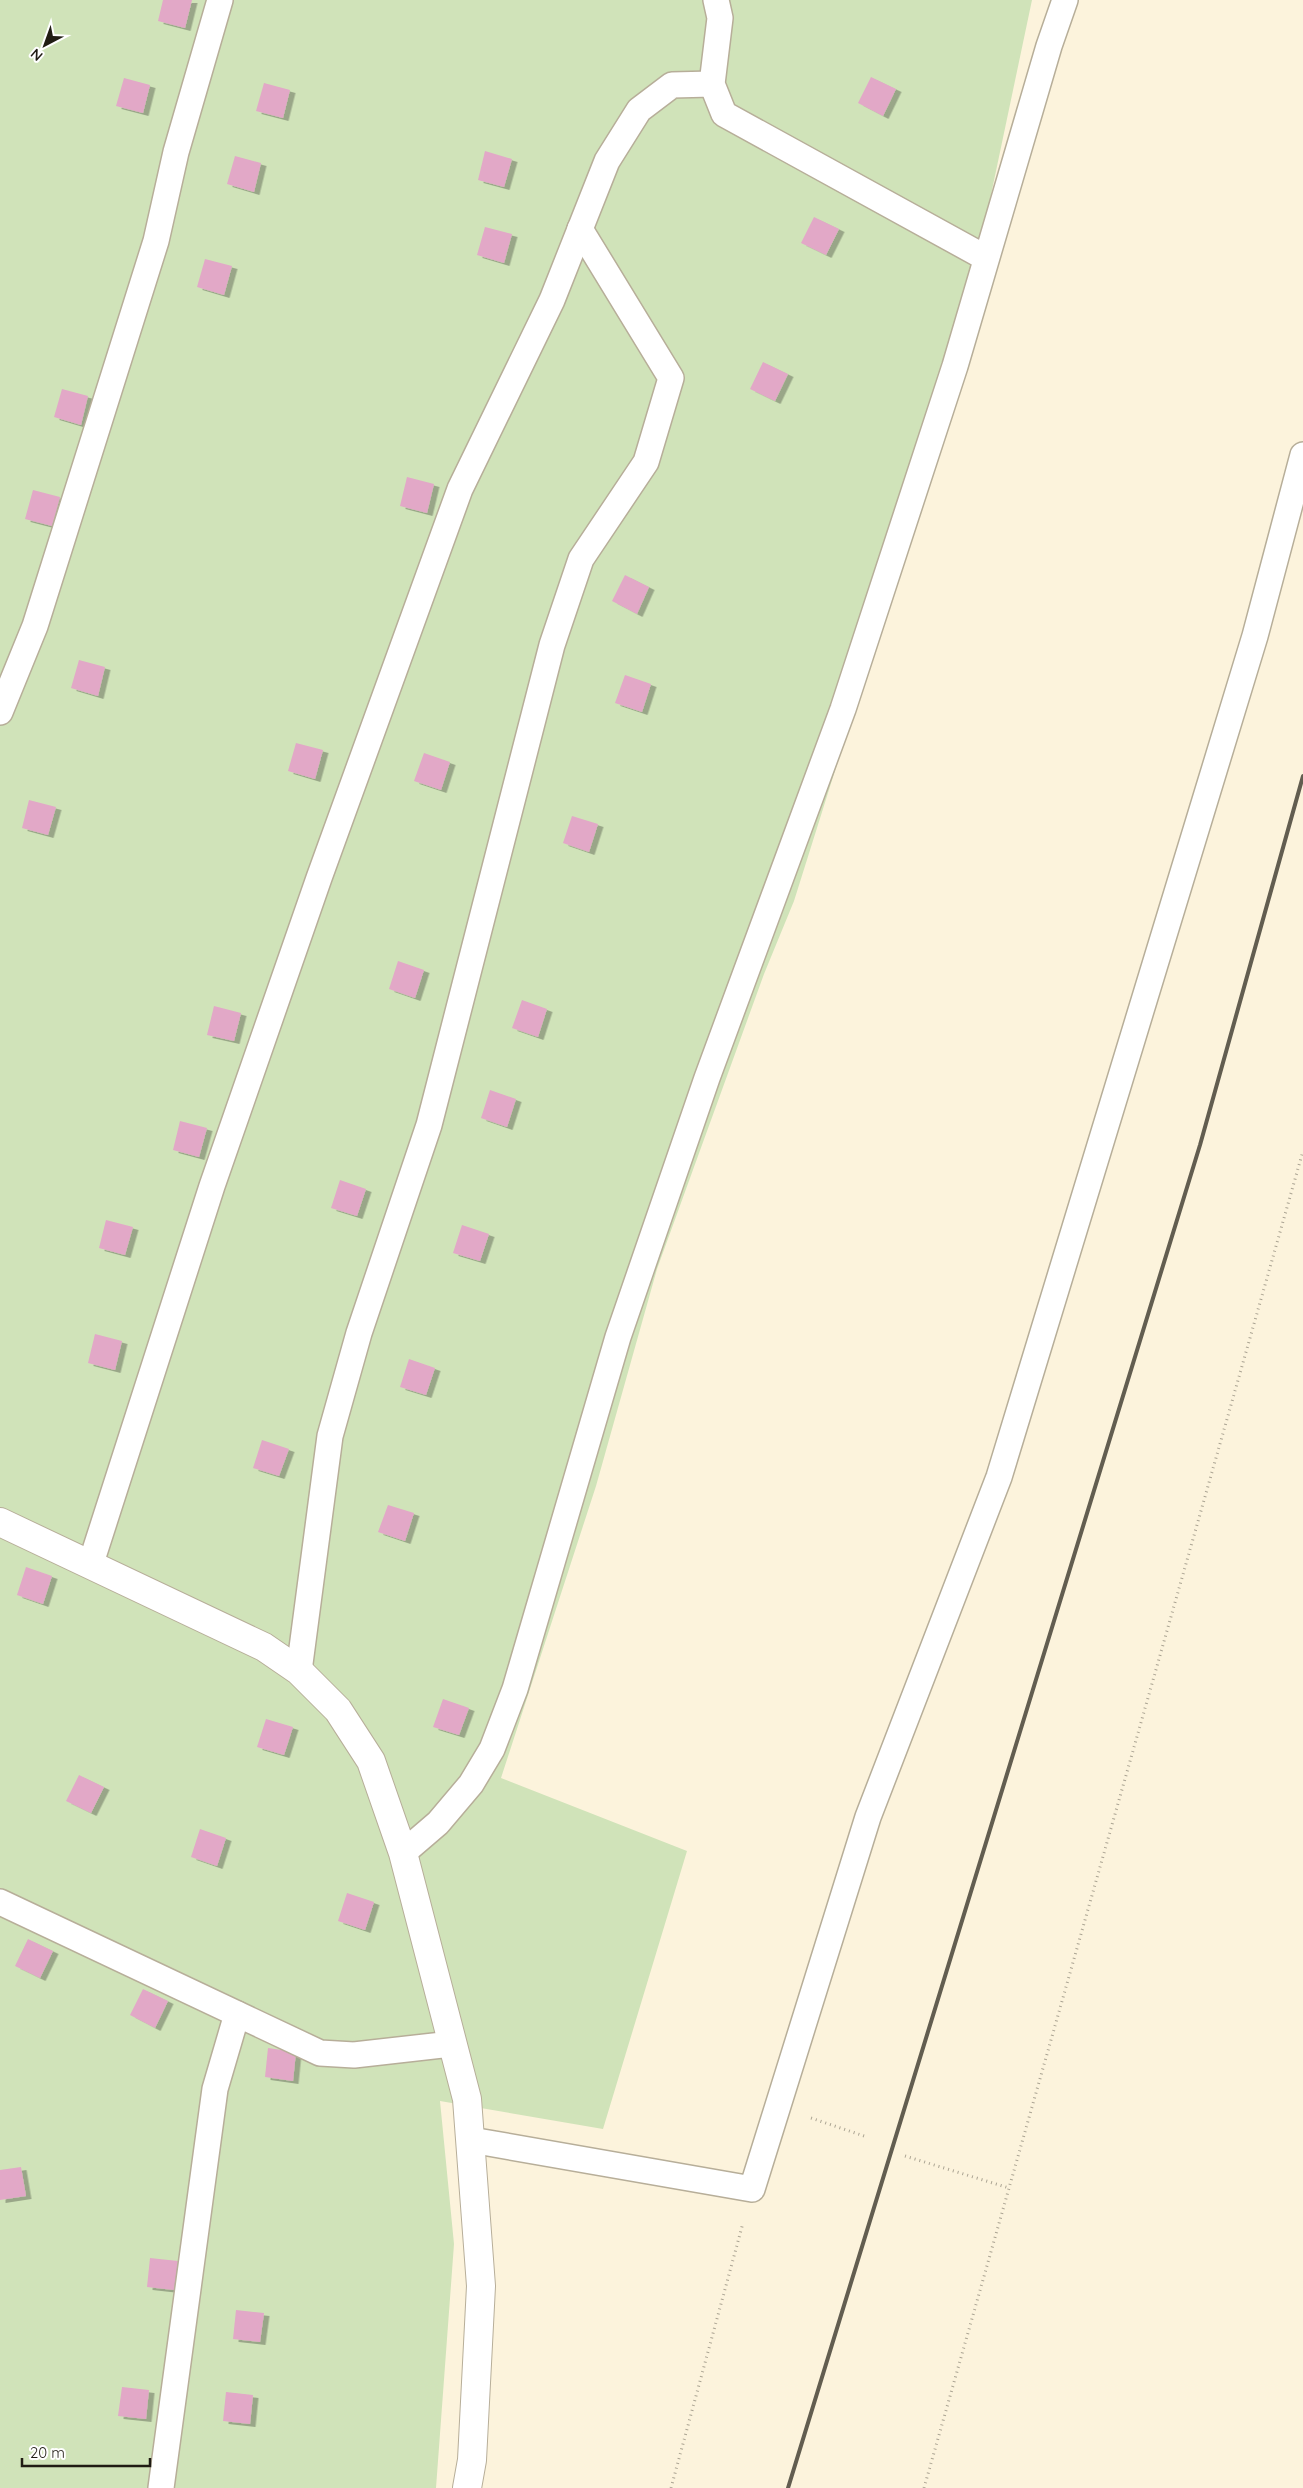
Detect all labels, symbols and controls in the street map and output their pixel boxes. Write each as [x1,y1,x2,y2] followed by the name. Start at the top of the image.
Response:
[20,20,70,70] north arrow
[27,45,46,65] text: N
[22,2436,150,2468] scale bar
[30,2443,65,2462] text: 20 m

